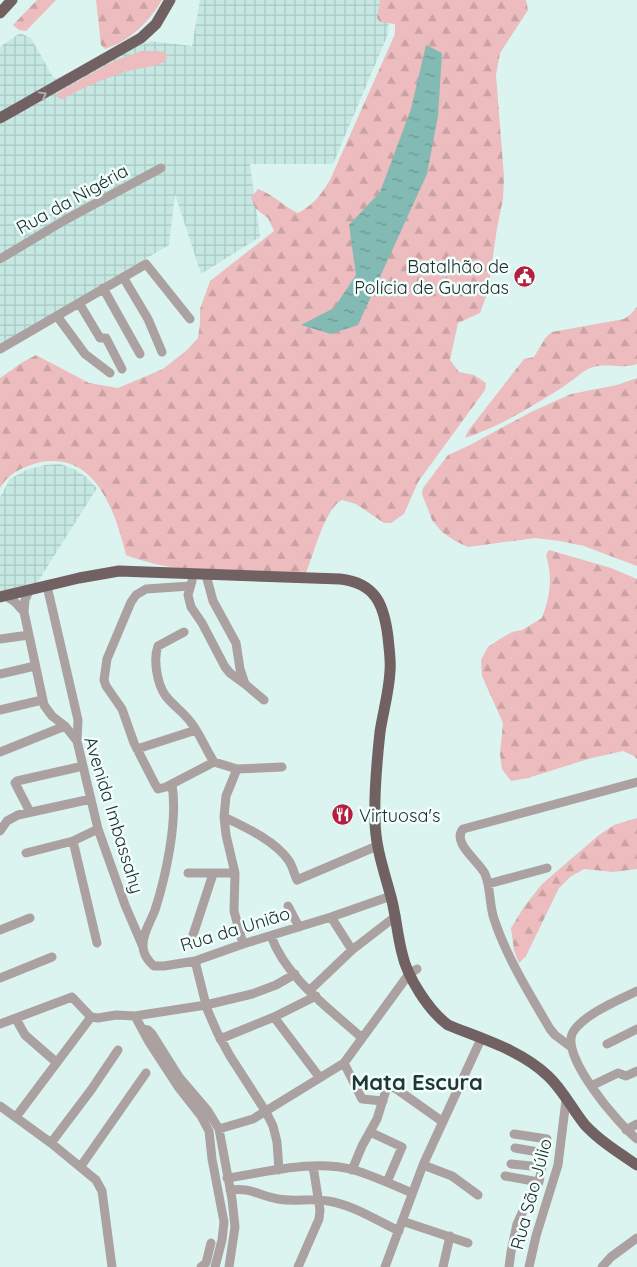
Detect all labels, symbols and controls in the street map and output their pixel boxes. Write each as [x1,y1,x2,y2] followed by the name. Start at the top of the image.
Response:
[37,91,46,101] one-way arrow
[12,159,132,239] street label: Rua da Nigéria
[354,255,509,299] place label: Batalhão de Polícia de Guardas
[513,264,537,288] public building icon: Batalhão de Polícia de Guardas
[79,734,149,896] street label: Avenida Imbassahy
[331,803,355,827] restaurant icon: Virtuosa's
[359,804,440,827] place label: Virtuosa's
[177,901,293,957] street label: Rua da União
[351,1068,483,1096] district label: Mata Escura
[505,1136,557,1252] street label: Rua São Júlio

